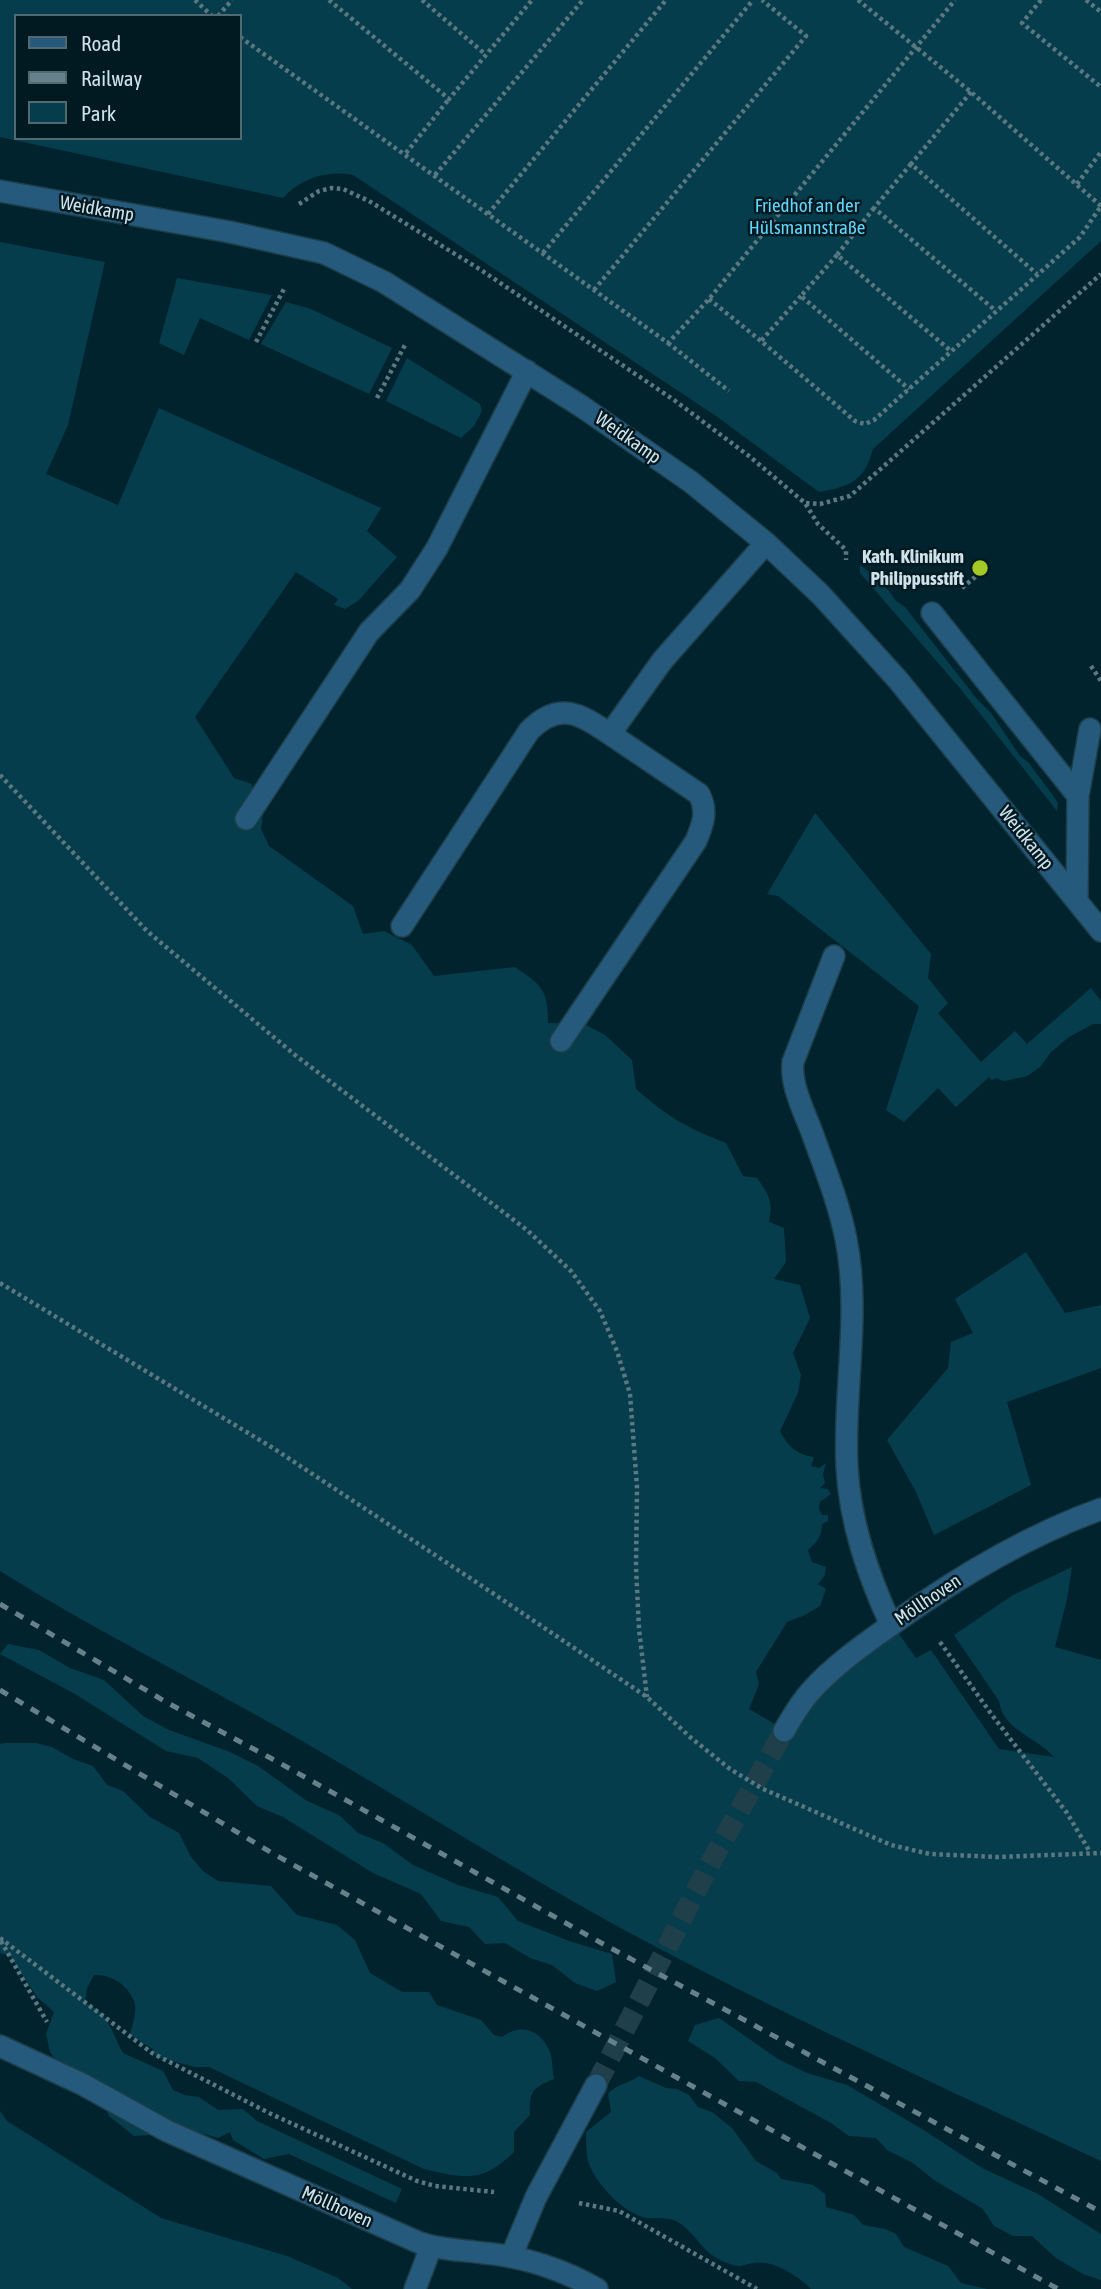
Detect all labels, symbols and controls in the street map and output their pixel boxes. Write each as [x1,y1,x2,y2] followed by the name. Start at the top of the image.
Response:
[14,14,242,140] legend
[81,31,121,55] text: Road
[81,66,142,90] text: Railway
[81,101,116,125] text: Park
[58,191,136,227] street label: Weidkamp
[749,195,865,239] park label: Friedhof an der Hülsmannstraße
[591,407,665,469] street label: Weidkamp
[862,546,964,590] place label: Kath. Klinikum Philippusstift
[970,558,990,578] marker: Kath. Klinikum Philippusstift
[994,802,1058,874] street label: Weidkamp
[890,1570,966,1630] street label: Möllhoven
[298,2181,376,2233] street label: Möllhoven

